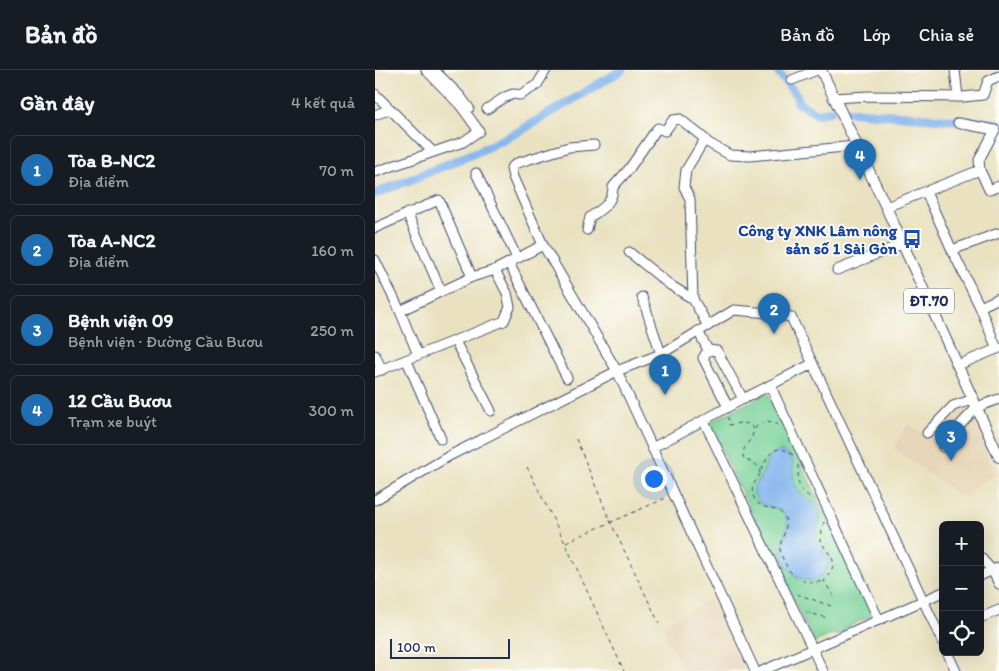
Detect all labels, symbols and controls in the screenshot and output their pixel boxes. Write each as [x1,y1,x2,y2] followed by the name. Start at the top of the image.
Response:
[25,20,98,49] text: Bản đồ
[780,24,835,46] text: Bản đồ
[863,24,891,46] text: Lớp
[919,24,974,46] text: Chia sẻ
[20,90,94,115] text: Gần đây
[291,93,355,112] text: 4 kết quả
[844,139,876,180] pin: 4
[68,149,155,172] text: Tòa B-NC2
[33,161,41,180] text: 1
[319,161,354,180] text: 70 m
[68,172,129,191] text: Địa điểm
[738,221,898,258] place label: Công ty XNK Lâm nông sản số 1 Sài Gòn
[901,228,923,250] bus stop icon: Công ty XNK Lâm nông sản số 1 Sài Gòn
[68,229,156,252] text: Tòa A-NC2
[33,241,41,260] text: 2
[311,241,354,260] text: 160 m
[68,252,129,271] text: Địa điểm
[904,288,954,314] road number: ĐT.70
[758,293,790,334] pin: 2
[68,309,173,332] text: Bệnh viện 09
[33,321,41,340] text: 3
[310,321,354,340] text: 250 m
[68,332,263,351] text: Bệnh viện · Đường Cầu Bươu
[649,354,681,395] pin: 1
[68,389,172,412] text: 12 Cầu Bươu
[32,401,42,420] text: 4
[309,401,354,420] text: 300 m
[68,412,157,431] text: Trạm xe buýt
[935,420,967,461] pin: 3
[641,466,667,492] your location
[939,521,984,656] map controls
[939,521,984,566] button: +
[939,566,984,611] button: −
[939,611,984,656] button: locate
[390,636,510,659] scale bar
[397,639,436,656] text: 100 m

